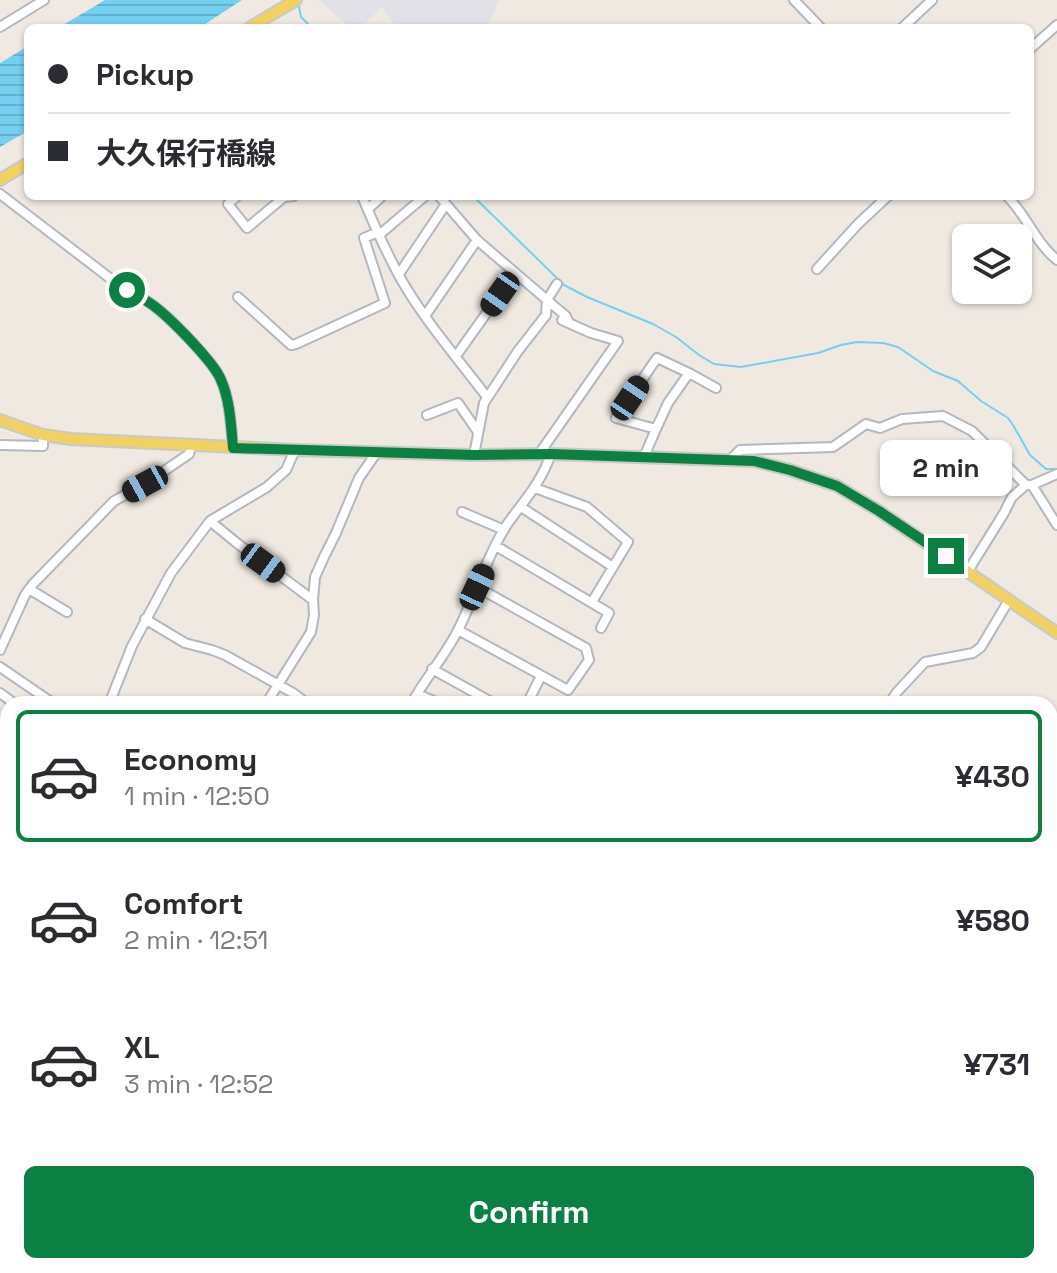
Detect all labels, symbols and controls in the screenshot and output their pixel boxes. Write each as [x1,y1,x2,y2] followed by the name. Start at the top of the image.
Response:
[96,55,194,94] text: Pickup
[96,134,276,173] text: 大久保行橋線
[952,224,1032,304] map controls
[952,224,1032,304] button: layers
[476,267,524,321] car
[109,272,145,308] route start
[607,371,653,425] car
[880,440,1012,496] callout: 2 min
[912,451,980,485] text: 2 min
[118,462,172,506] car
[928,538,964,574] route end
[237,539,289,587] car
[456,560,498,614] car
[28,740,100,812] icon: car
[124,740,257,779] text: Economy
[955,757,1030,796] text: ¥430
[124,779,270,813] text: 1 min · 12:50
[28,884,100,956] icon: car
[124,884,243,923] text: Comfort
[956,901,1030,940] text: ¥580
[124,923,268,957] text: 2 min · 12:51
[28,1028,100,1100] icon: car
[124,1028,160,1067] text: XL
[964,1045,1030,1084] text: ¥731
[124,1067,273,1101] text: 3 min · 12:52
[24,1166,1034,1258] button: Confirm

